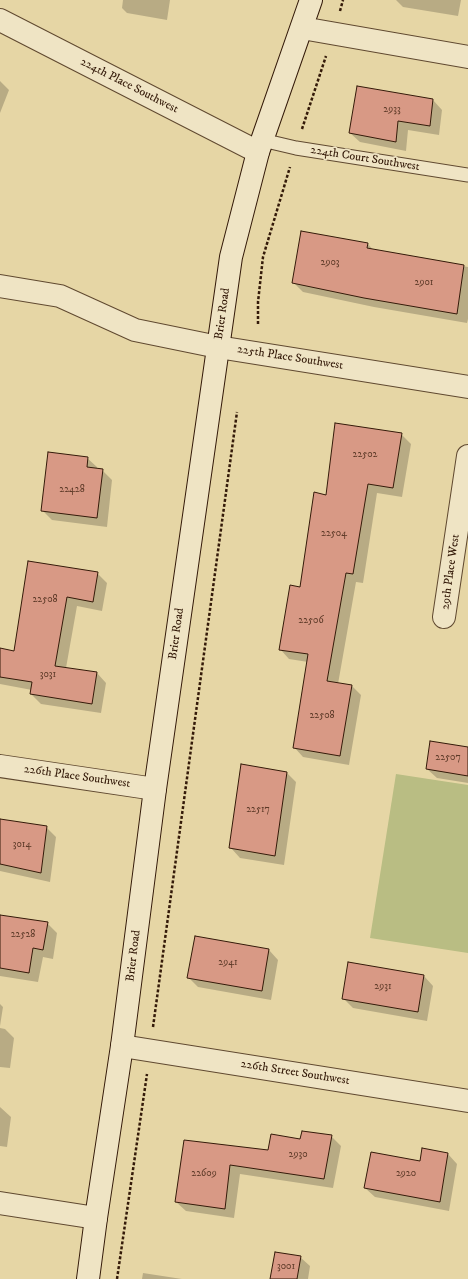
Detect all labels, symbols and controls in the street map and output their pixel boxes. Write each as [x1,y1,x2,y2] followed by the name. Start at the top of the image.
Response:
[78,55,180,117] street label: 224th Place Southwest
[383,104,401,116] house number: 2933
[309,143,421,175] street label: 224th Court Southwest
[320,257,340,269] house number: 2903
[415,277,433,289] house number: 2901
[212,287,234,341] street label: Brier Road
[236,343,344,373] street label: 225th Place Southwest
[352,449,378,461] house number: 22502
[59,484,85,496] house number: 22428
[321,528,347,540] house number: 22504
[439,533,463,611] street label: 29th Place West
[32,594,58,606] house number: 22508
[166,607,188,661] street label: Brier Road
[298,615,324,627] house number: 22506
[40,669,56,681] house number: 3031
[309,710,335,722] house number: 22508
[435,752,461,764] house number: 22507
[23,762,131,792] street label: 226th Place Southwest
[246,804,270,816] house number: 22517
[13,839,31,851] house number: 3014
[11,929,35,941] house number: 22528
[124,929,144,983] street label: Brier Road
[218,957,238,969] house number: 2941
[374,981,392,993] house number: 2931
[239,1057,351,1089] street label: 226th Street Southwest
[288,1149,308,1161] house number: 2930
[191,1168,217,1180] house number: 22609
[396,1168,416,1180] house number: 2920
[277,1261,295,1273] house number: 3001

